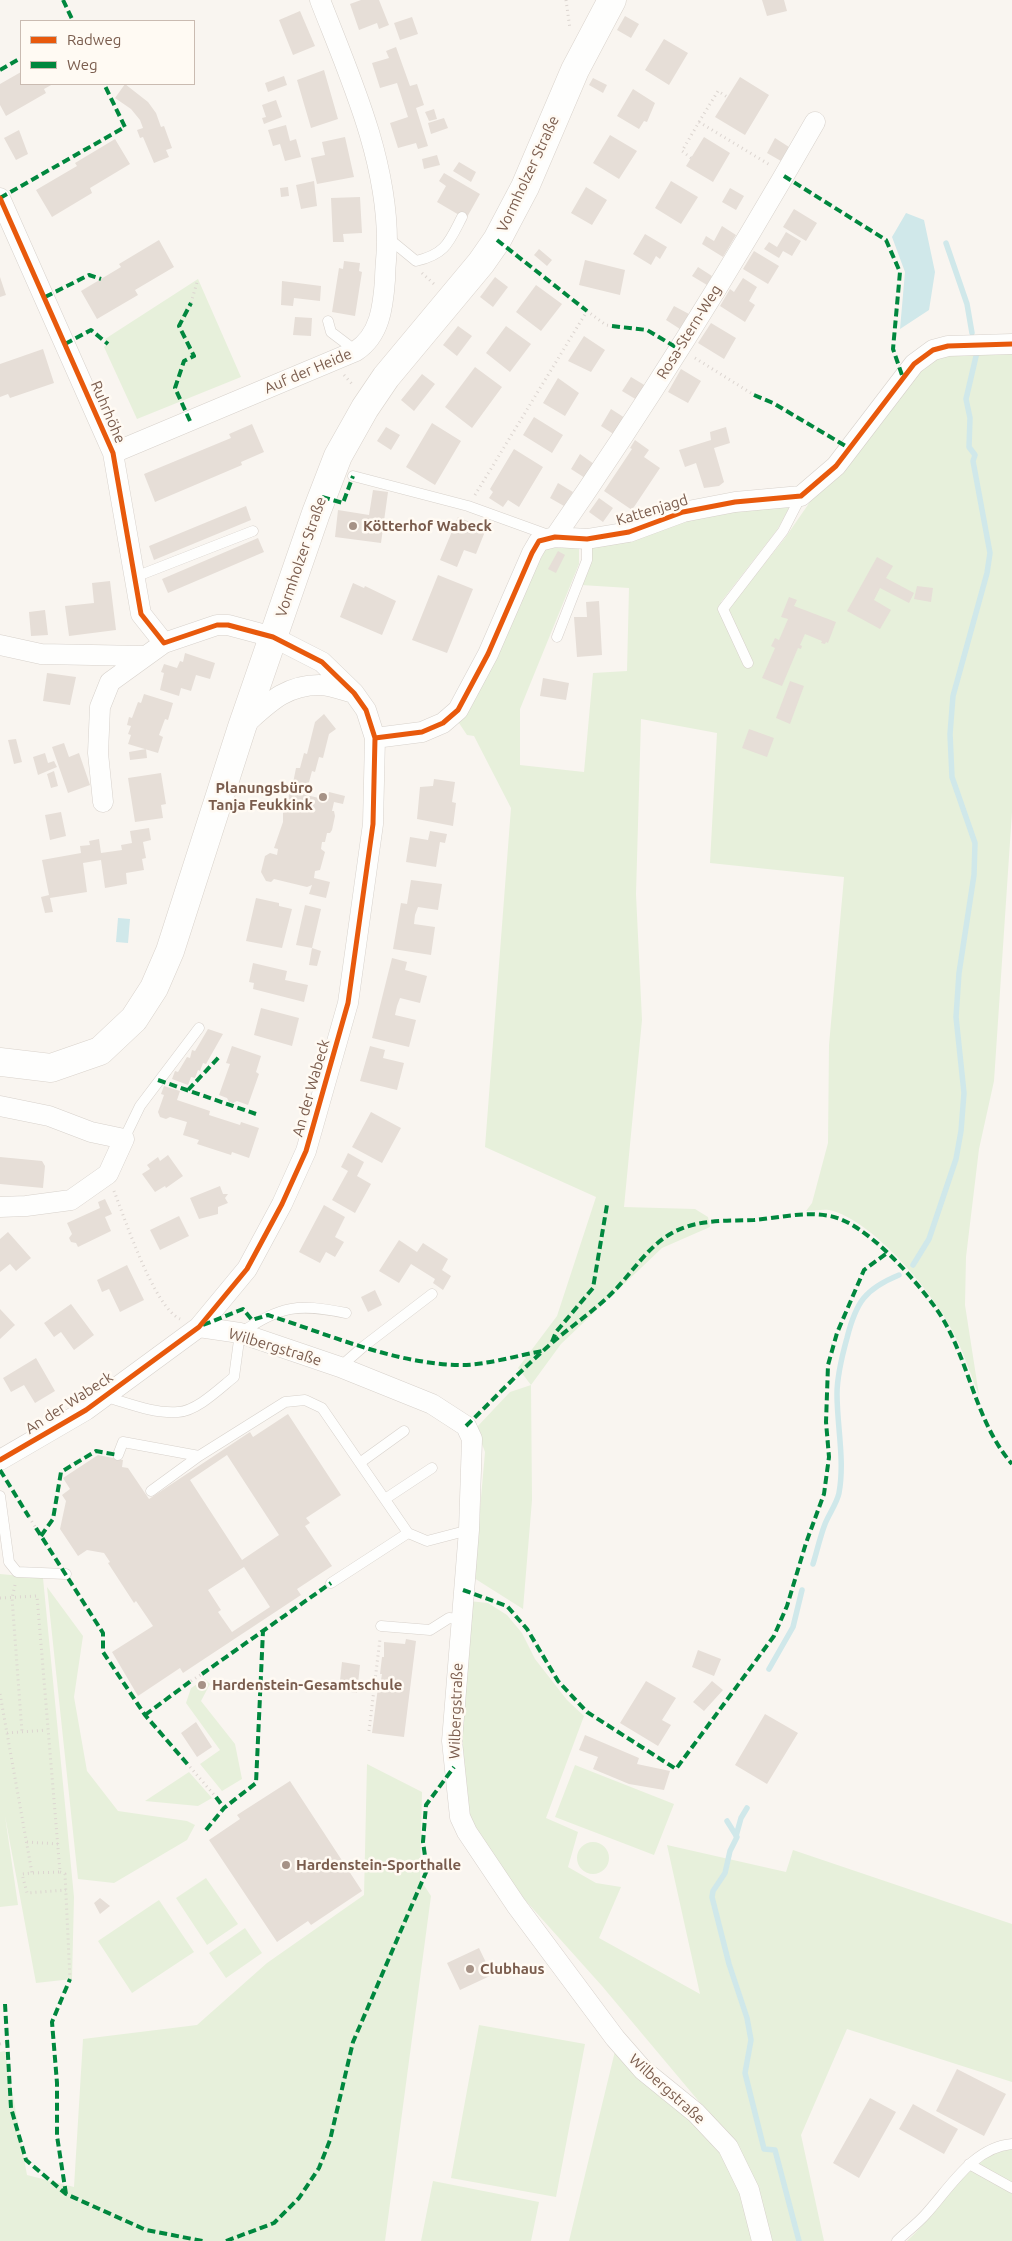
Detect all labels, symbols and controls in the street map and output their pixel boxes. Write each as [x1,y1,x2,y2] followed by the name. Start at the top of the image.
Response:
[20,20,195,85] legend
[67,31,121,48] text: Radweg
[67,56,98,73] text: Weg
[493,113,563,235] street label: Vormholzer Straße
[653,282,725,382] street label: Rosa-Stern-Weg
[262,345,354,397] street label: Auf der Heide
[87,378,129,446] street label: Ruhrhöhe
[614,491,690,529] street label: Kattenjagd
[272,494,330,620] street label: Vormholzer Straße
[363,517,492,535] place label: Kötterhof Wabeck
[347,520,359,532] marker: Kötterhof Wabeck
[208,779,313,814] place label: Planungsbüro Tanja Feukkink
[317,791,329,803] marker: Planungsbüro Tanja Feukkink
[288,1037,334,1139] street label: An der Wabeck
[226,1324,324,1370] street label: Wilbergstraße
[22,1368,116,1438] street label: An der Wabeck
[445,1663,467,1759] street label: Wilbergstraße
[212,1676,402,1694] place label: Hardenstein-Gesamtschule
[196,1679,208,1691] marker: Hardenstein-Gesamtschule
[296,1856,461,1874] place label: Hardenstein-Sporthalle
[280,1859,292,1871] marker: Hardenstein-Sporthalle
[480,1960,545,1978] place label: Clubhaus
[464,1963,476,1975] marker: Clubhaus
[625,2050,709,2128] street label: Wilbergstraße

